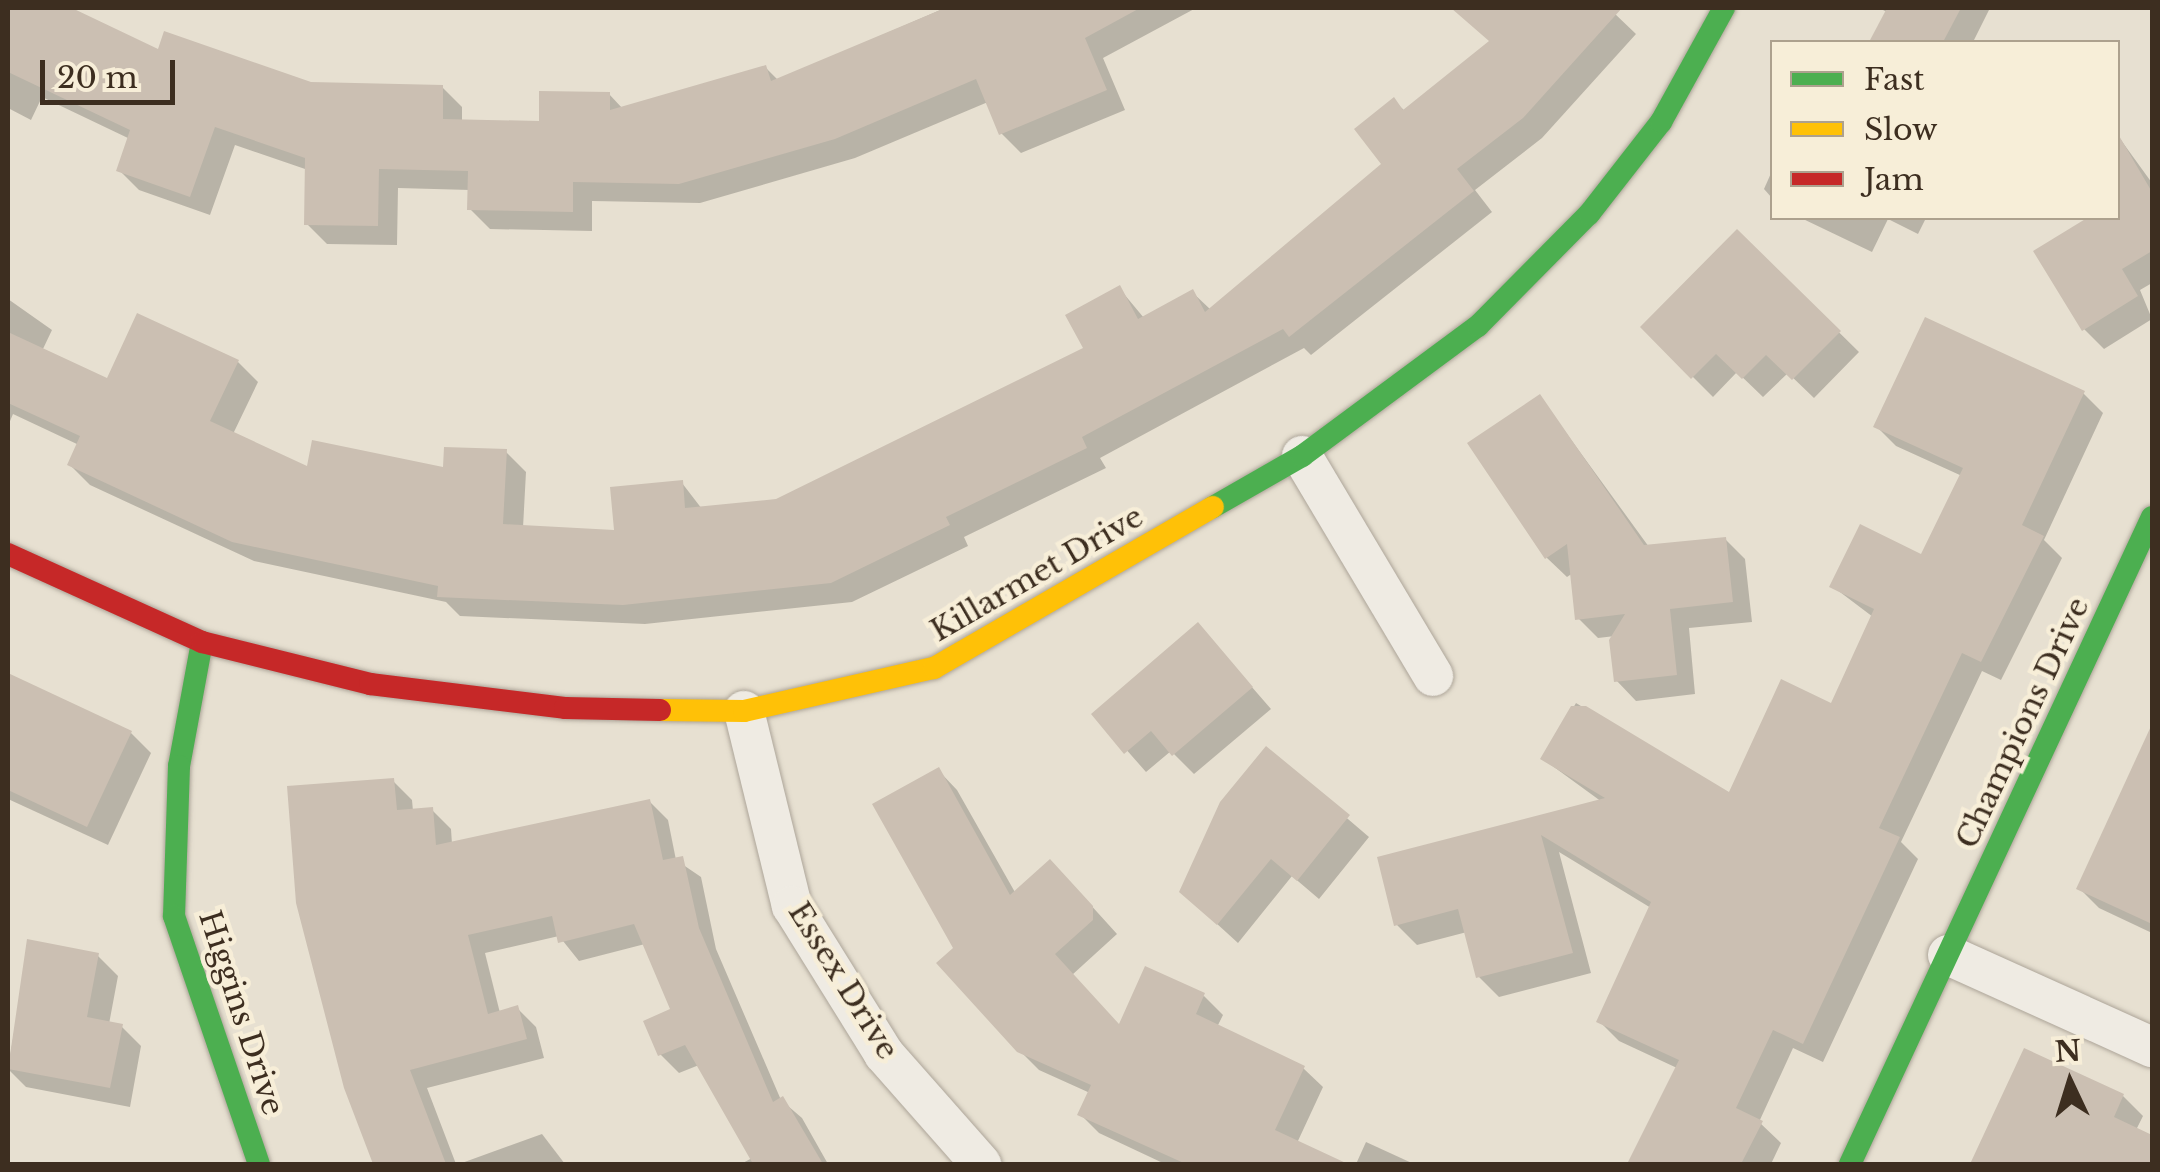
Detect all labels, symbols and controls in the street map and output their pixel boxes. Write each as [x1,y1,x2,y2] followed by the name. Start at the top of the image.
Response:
[45,40,180,102] scale bar
[1770,40,2120,220] legend
[57,59,138,96] text: 20 m
[1864,61,1925,98] text: Fast
[1864,111,1938,148] text: Slow
[1864,161,1924,198] text: Jam
[924,499,1150,649] street label: Killarmet Drive
[1949,592,2097,854] street label: Champions Drive
[780,896,906,1066] street label: Essex Drive
[191,906,291,1120] street label: Higgins Drive
[2020,1032,2120,1132] north arrow
[2054,1033,2082,1070] text: N

